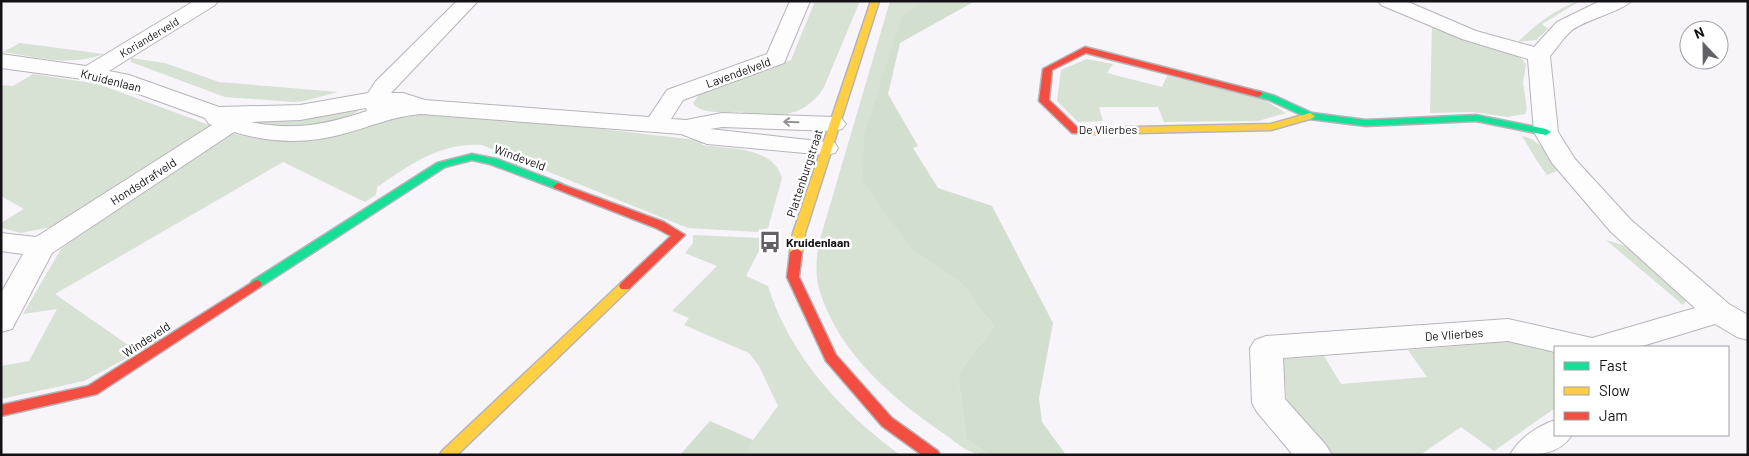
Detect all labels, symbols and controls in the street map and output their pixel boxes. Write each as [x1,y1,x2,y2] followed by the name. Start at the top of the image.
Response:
[117,14,181,60] street label: Korianderveld
[1679,20,1729,70] north arrow
[1691,23,1706,42] text: N
[704,54,772,90] street label: Lavendelveld
[79,66,143,94] street label: Kruidenlaan
[783,118,799,127] one-way arrow
[1079,122,1137,136] street label: De Vlierbes
[783,127,825,219] street label: Plattenburgstraat
[492,141,548,173] street label: Windeveld
[108,155,178,207] street label: Hondsdrafveld
[757,229,783,255] bus stop icon: Kruidenlaan
[786,235,850,249] place label: Kruidenlaan
[120,318,172,360] street label: Windeveld
[1424,325,1484,343] street label: De Vlierbes
[1554,346,1729,436] legend
[1599,356,1627,374] text: Fast
[1599,381,1630,399] text: Slow
[1599,406,1628,424] text: Jam

